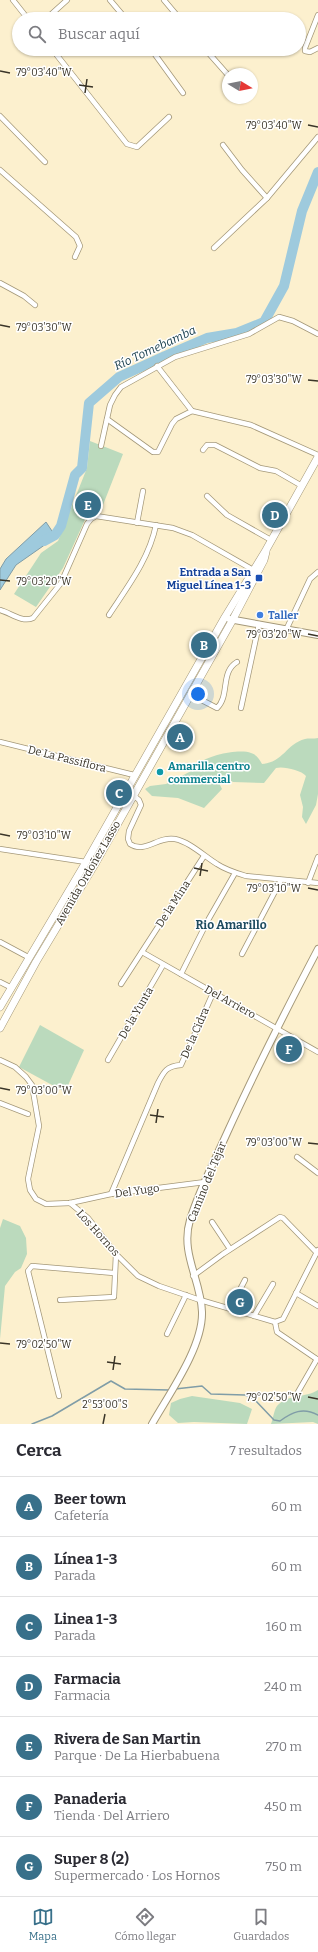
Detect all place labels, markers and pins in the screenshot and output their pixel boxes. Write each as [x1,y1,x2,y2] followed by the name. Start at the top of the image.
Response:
[75,490,101,520] pin: E
[262,500,288,530] pin: D
[167,566,251,592] place label: Entrada a San Miguel Línea 1-3
[254,573,264,583] marker: Entrada a San Miguel Línea 1-3
[268,609,299,622] place label: Taller
[255,610,265,620] marker: Taller
[191,630,217,660] pin: B
[167,722,193,752] pin: A
[168,760,250,786] place label: Amarilla centro commercial
[155,767,165,777] marker: Amarilla centro commercial
[106,778,132,808] pin: C
[276,1034,302,1064] pin: F
[227,1287,253,1317] pin: G

